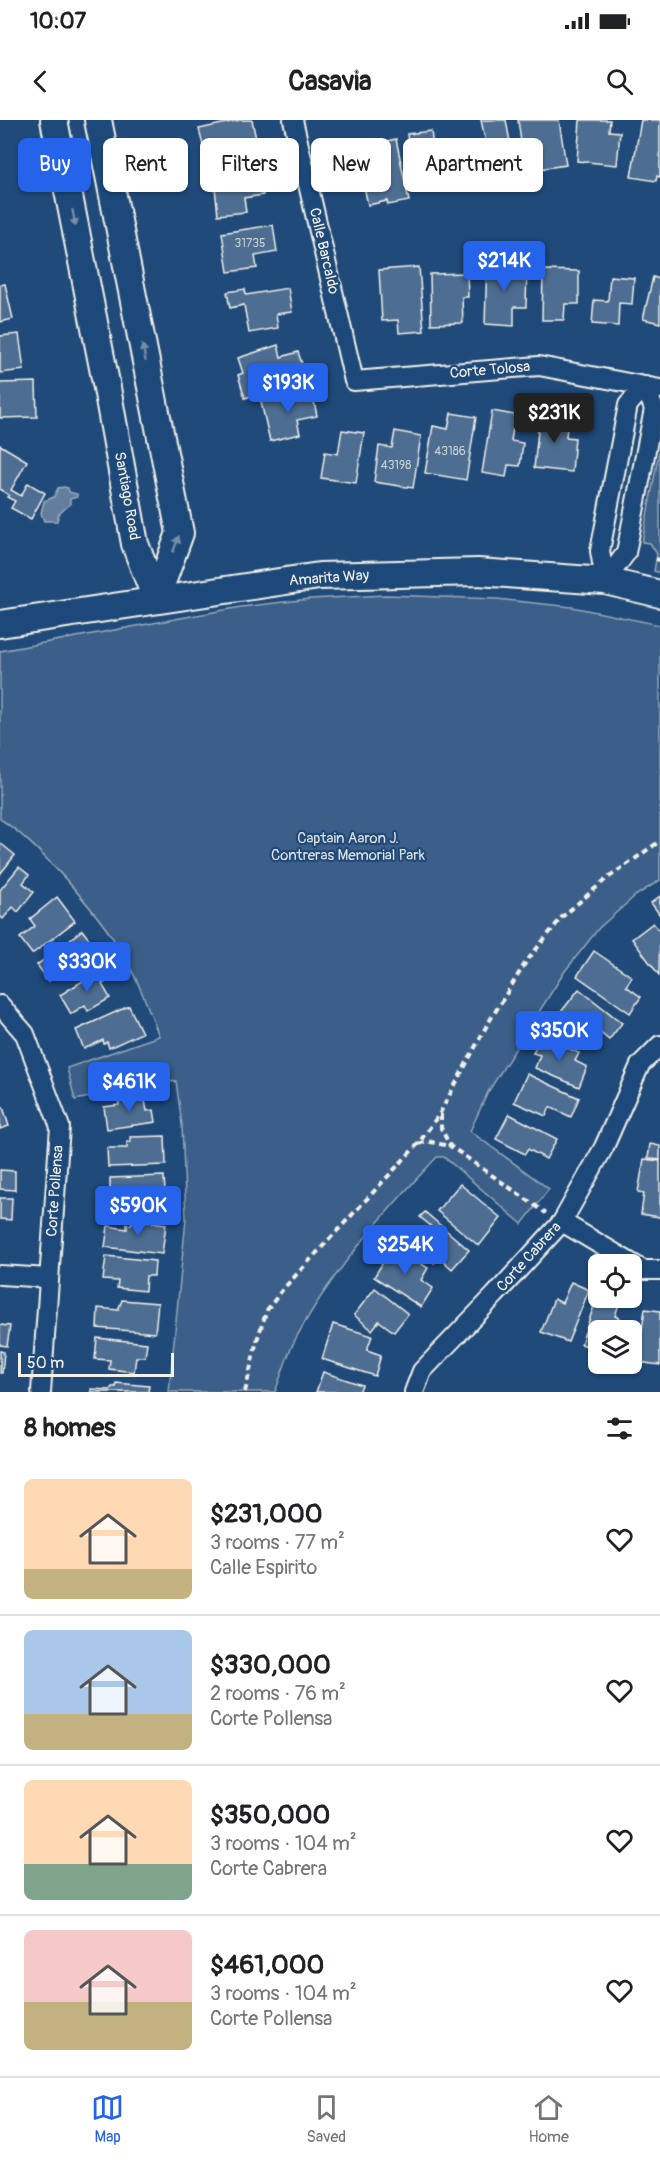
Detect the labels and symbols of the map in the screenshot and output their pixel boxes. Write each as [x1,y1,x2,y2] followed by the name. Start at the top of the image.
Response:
[305,206,343,296] street label: Calle Barcaldo
[70,209,79,228] one-way arrow
[235,236,265,251] house number: 31735
[462,241,546,292] pin: $214K
[139,344,149,363] one-way arrow
[449,357,531,383] street label: Corte Tolosa
[246,363,330,414] pin: $193K
[512,393,596,444] pin: $231K
[434,444,466,459] house number: 43186
[110,450,144,542] street label: Santiago Road
[381,458,411,473] house number: 43198
[171,535,181,553] one-way arrow
[288,566,370,590] street label: Amarita Way
[271,829,426,865] park label: Captain Aaron J. Contreras Memorial Park
[45,942,129,993] pin: $330K
[517,1011,601,1062] pin: $350K
[87,1062,171,1113] pin: $461K
[42,1145,68,1237] street label: Corte Pollensa
[96,1186,180,1237] pin: $590K
[493,1218,565,1296] street label: Corte Cabrera
[363,1225,447,1276] pin: $254K
[18,1350,174,1378] scale bar

